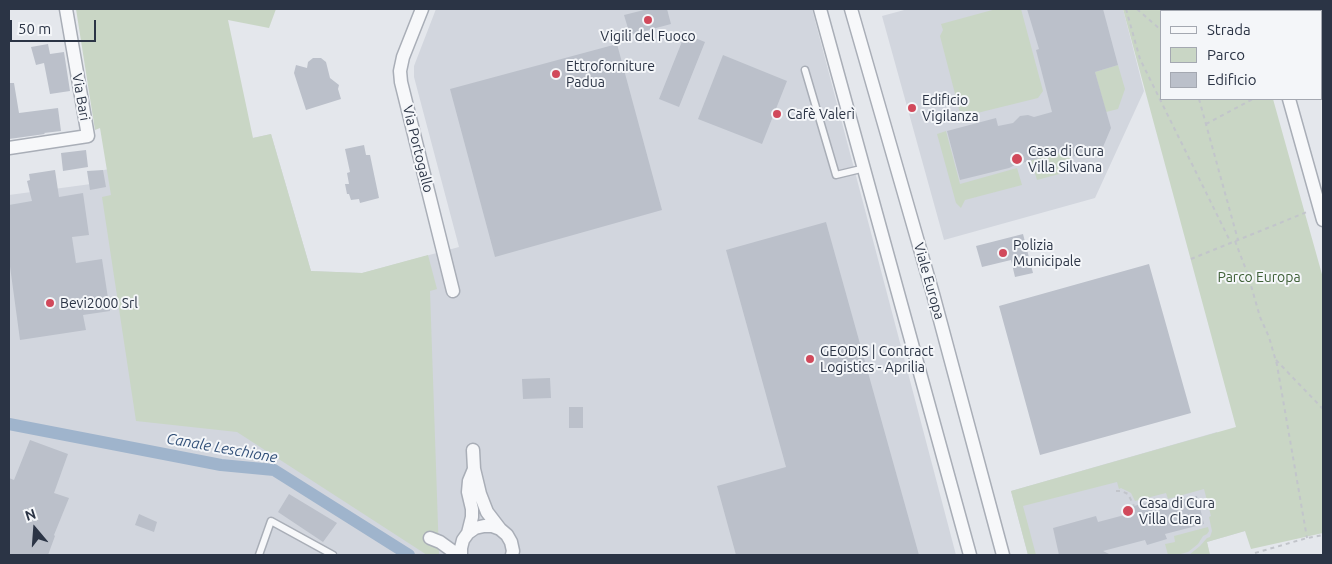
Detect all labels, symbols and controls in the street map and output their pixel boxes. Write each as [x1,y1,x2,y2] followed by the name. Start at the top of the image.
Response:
[12,10,99,42] scale bar
[1160,10,1322,100] legend
[642,14,654,26] marker: Vigili del Fuoco
[18,20,51,37] text: 50 m
[1207,21,1251,38] text: Strada
[600,28,696,44] place label: Vigili del Fuoco
[1207,46,1245,63] text: Parco
[566,58,655,90] place label: Ettroforniture Padua
[550,68,562,80] marker: Ettroforniture Padua
[1207,71,1256,88] text: Edificio
[69,72,93,122] street label: Via Bari
[922,92,979,124] place label: Edificio Vigilanza
[906,102,918,114] marker: Edificio Vigilanza
[399,104,437,194] street label: Via Portogallo
[787,106,855,122] place label: Cafè Valerì
[771,108,783,120] marker: Cafè Valerì
[1028,143,1104,176] place label: Casa di Cura Villa Silvana
[1010,152,1024,166] marker: Casa di Cura Villa Silvana
[1013,237,1081,270] place label: Polizia Municipale
[910,241,948,321] street label: Viale Europa
[997,247,1009,259] marker: Polizia Municipale
[1217,269,1301,285] park label: Parco Europa
[60,295,138,311] place label: Bevi2000 Srl
[44,297,56,309] marker: Bevi2000 Srl
[820,343,933,376] place label: GEODIS | Contract Logistics - Aprilia
[804,353,816,365] marker: GEODIS | Contract Logistics - Aprilia
[165,429,279,467] water label: Canale Leschione
[1139,495,1215,528] place label: Casa di Cura Villa Clara
[10,504,60,554] north arrow
[1121,504,1135,518] marker: Casa di Cura Villa Clara
[23,506,38,524] text: N

